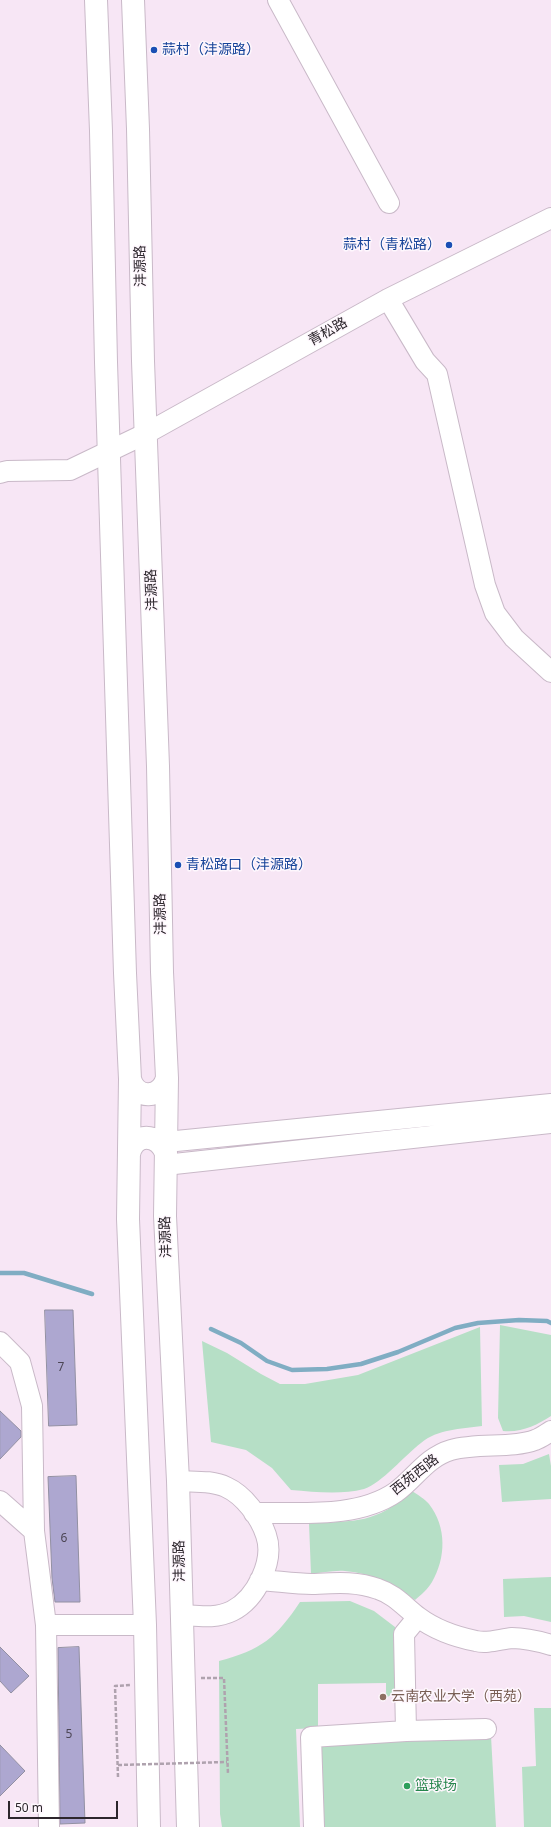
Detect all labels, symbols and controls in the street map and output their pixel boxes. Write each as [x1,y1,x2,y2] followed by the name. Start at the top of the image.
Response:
[162,42,260,58] place label: 蒜村（沣源路）
[149,45,159,55] marker: 蒜村（沣源路）
[343,237,441,253] place label: 蒜村（青松路）
[444,240,454,250] marker: 蒜村（青松路）
[132,245,150,287] street label: 沣源路
[306,314,350,350] street label: 青松路
[143,569,161,611] street label: 沣源路
[186,857,312,873] place label: 青松路口（沣源路）
[173,860,183,870] marker: 青松路口（沣源路）
[152,893,170,935] street label: 沣源路
[157,1216,175,1258] street label: 沣源路
[58,1361,64,1375] house number: 7
[388,1451,442,1499] street label: 西苑西路
[61,1532,67,1546] house number: 6
[171,1540,189,1582] street label: 沣源路
[391,1689,531,1705] place label: 云南农业大学（西苑）
[378,1692,388,1702] marker: 云南农业大学（西苑）
[66,1728,72,1742] house number: 5
[415,1778,457,1794] place label: 篮球场
[402,1781,412,1791] marker: 篮球场
[10,1793,120,1819] scale bar
[15,1799,43,1816] text: 50 m

